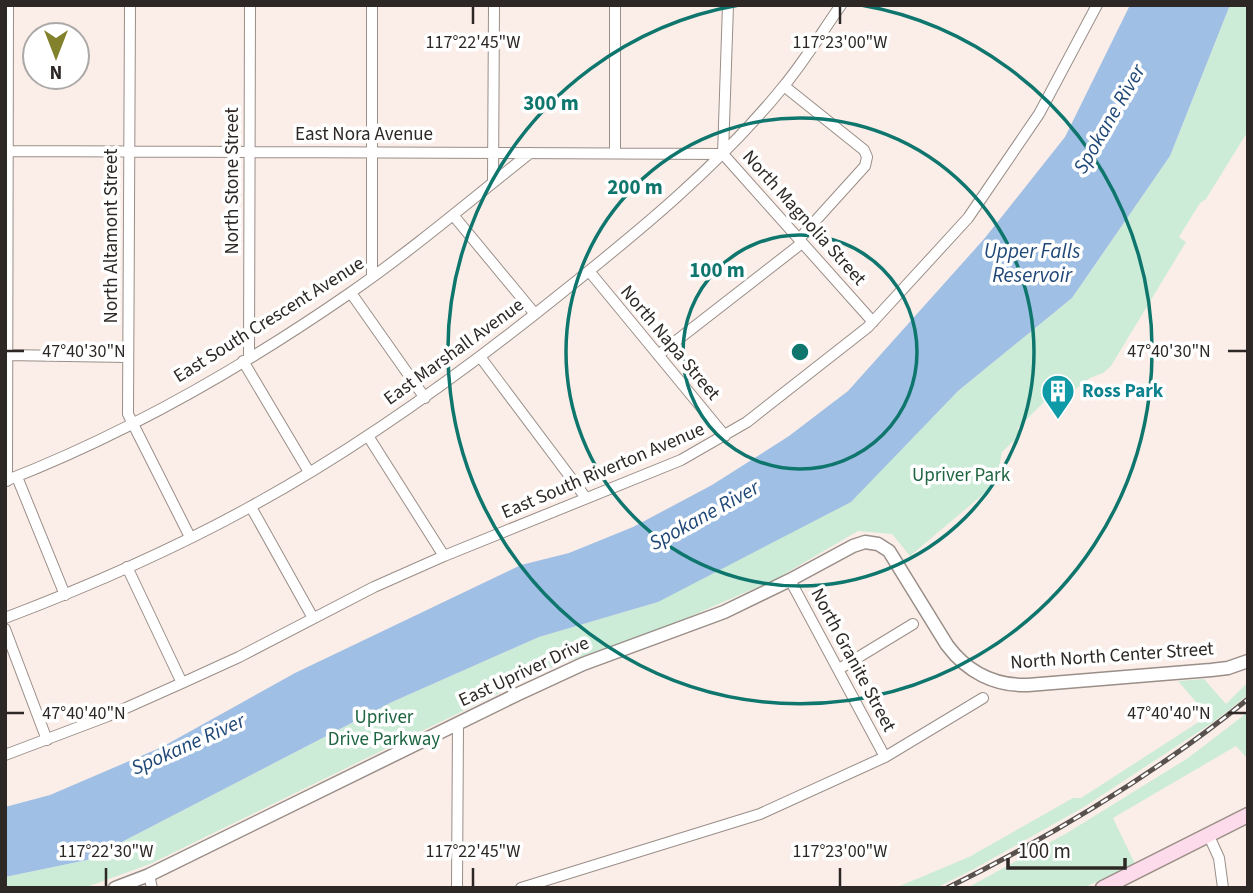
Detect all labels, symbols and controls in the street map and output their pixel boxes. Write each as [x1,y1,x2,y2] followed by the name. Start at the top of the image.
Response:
[21,21,91,91] north arrow
[426,30,520,55] text: 117°22'45"W
[793,30,887,55] text: 117°23'00"W
[50,58,62,85] text: N
[1065,58,1153,179] water label: Spokane River
[523,88,579,118] text: 300 m
[219,107,246,255] street label: North Stone Street
[295,121,433,148] street label: East Nora Avenue
[736,144,873,292] street label: North Magnolia Street
[98,148,125,323] street label: North Altamont Street
[607,172,663,202] text: 200 m
[984,236,1080,290] water label: Upper Falls Reservoir
[168,250,370,390] street label: East South Crescent Avenue
[689,255,745,285] text: 100 m
[614,280,727,407] street label: North Napa Street
[378,292,530,412] street label: East Marshall Avenue
[42,339,126,364] text: 47°40'30"N
[1127,339,1211,364] text: 47°40'30"N
[788,340,812,364] centre of rings
[1039,372,1077,421] building icon: Ross Park
[1082,378,1164,405] place label: Ross Park
[497,416,709,526] street label: East South Riverton Avenue
[912,462,1011,489] park label: Upriver Park
[643,472,765,558] water label: Spokane River
[804,583,903,737] street label: North Granite Street
[454,630,594,714] street label: East Upriver Drive
[1009,635,1215,677] street label: North North Center Street
[42,701,126,726] text: 47°40'40"N
[1127,701,1211,726] text: 47°40'40"N
[328,704,440,753] park label: Upriver Drive Parkway
[126,705,251,783] water label: Spokane River
[1008,826,1125,870] scale bar
[1018,836,1071,866] text: 100 m
[59,839,153,864] text: 117°22'30"W
[426,839,520,864] text: 117°22'45"W
[793,839,887,864] text: 117°23'00"W

